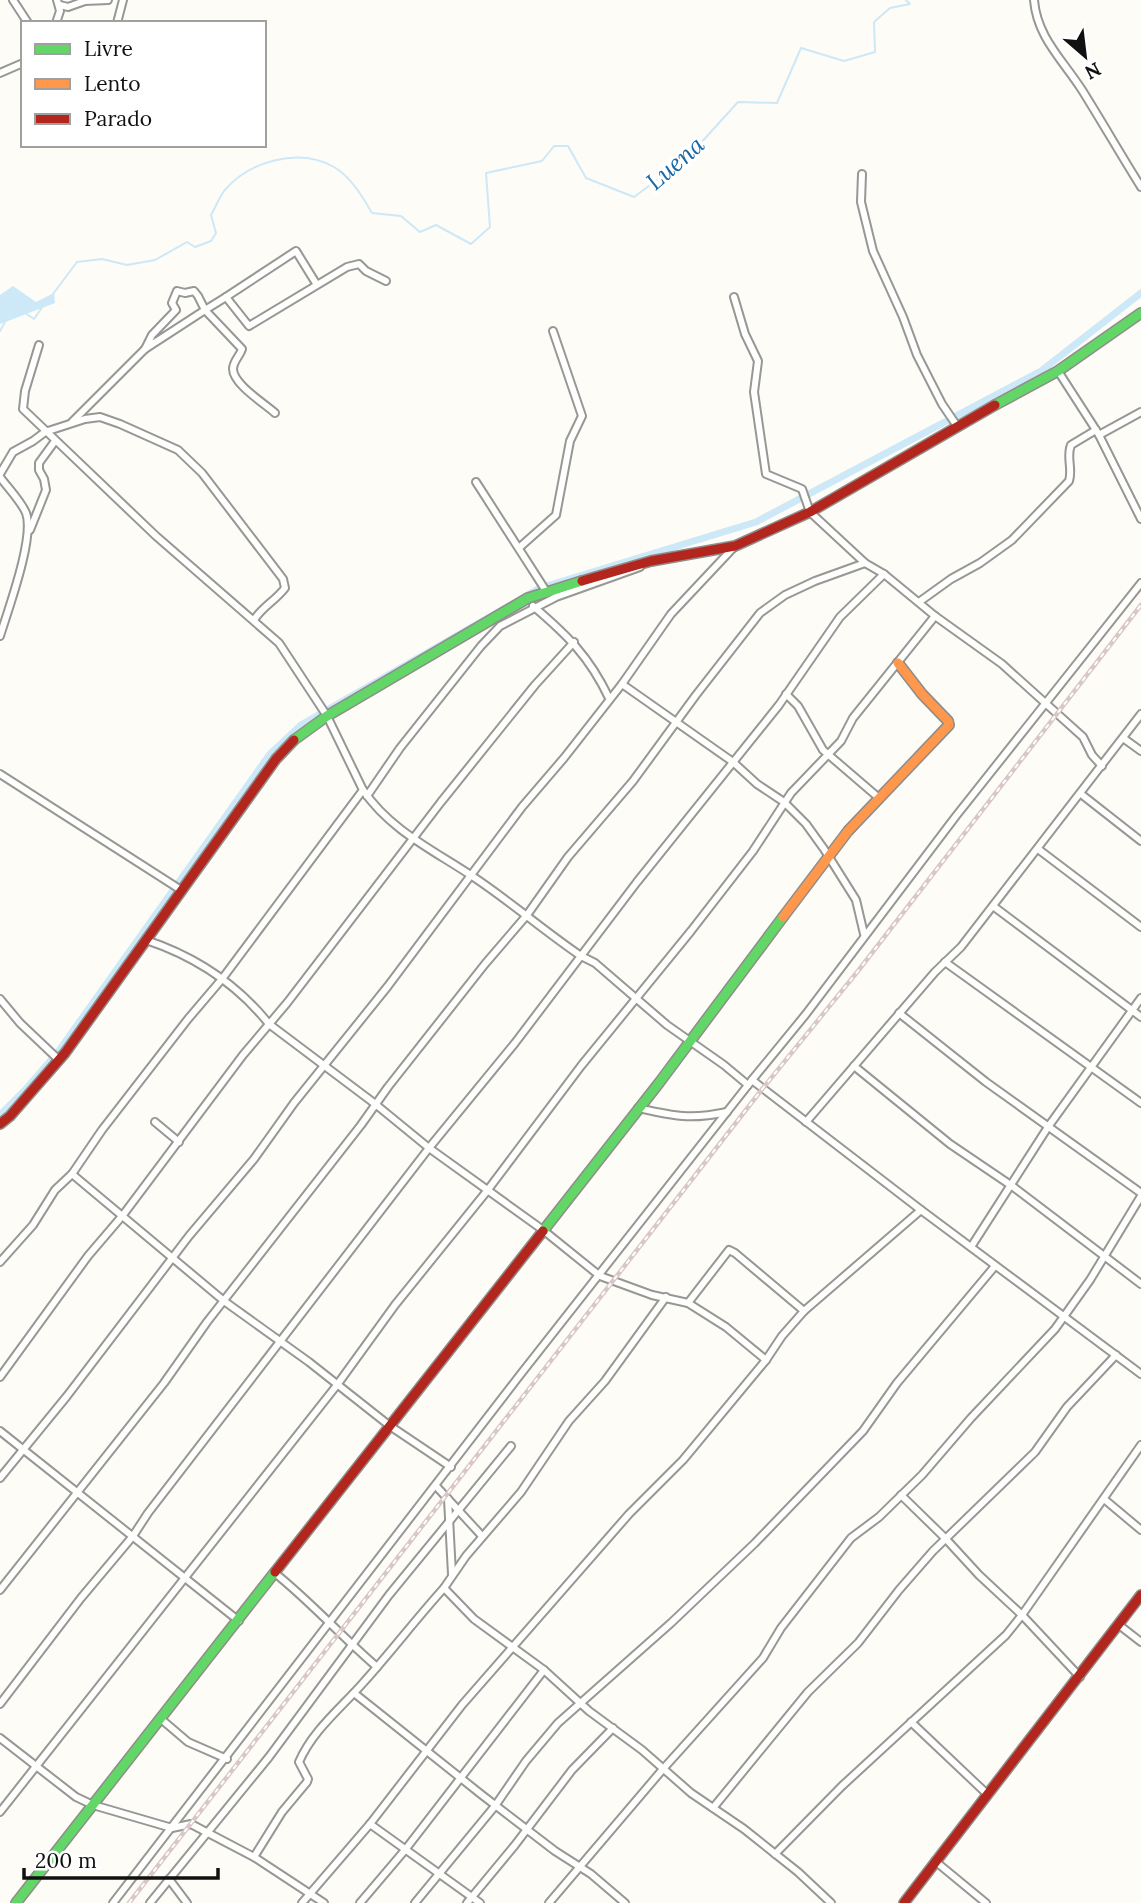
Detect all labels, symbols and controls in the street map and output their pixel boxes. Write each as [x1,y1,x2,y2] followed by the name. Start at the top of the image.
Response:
[21,21,266,147] legend
[1050,21,1120,91] north arrow
[84,35,133,62] text: Livre
[1081,57,1105,85] text: N
[84,70,141,97] text: Lento
[84,105,152,132] text: Parado
[639,129,711,197] water label: Luena
[24,1836,219,1880] scale bar
[35,1847,97,1874] text: 200 m

